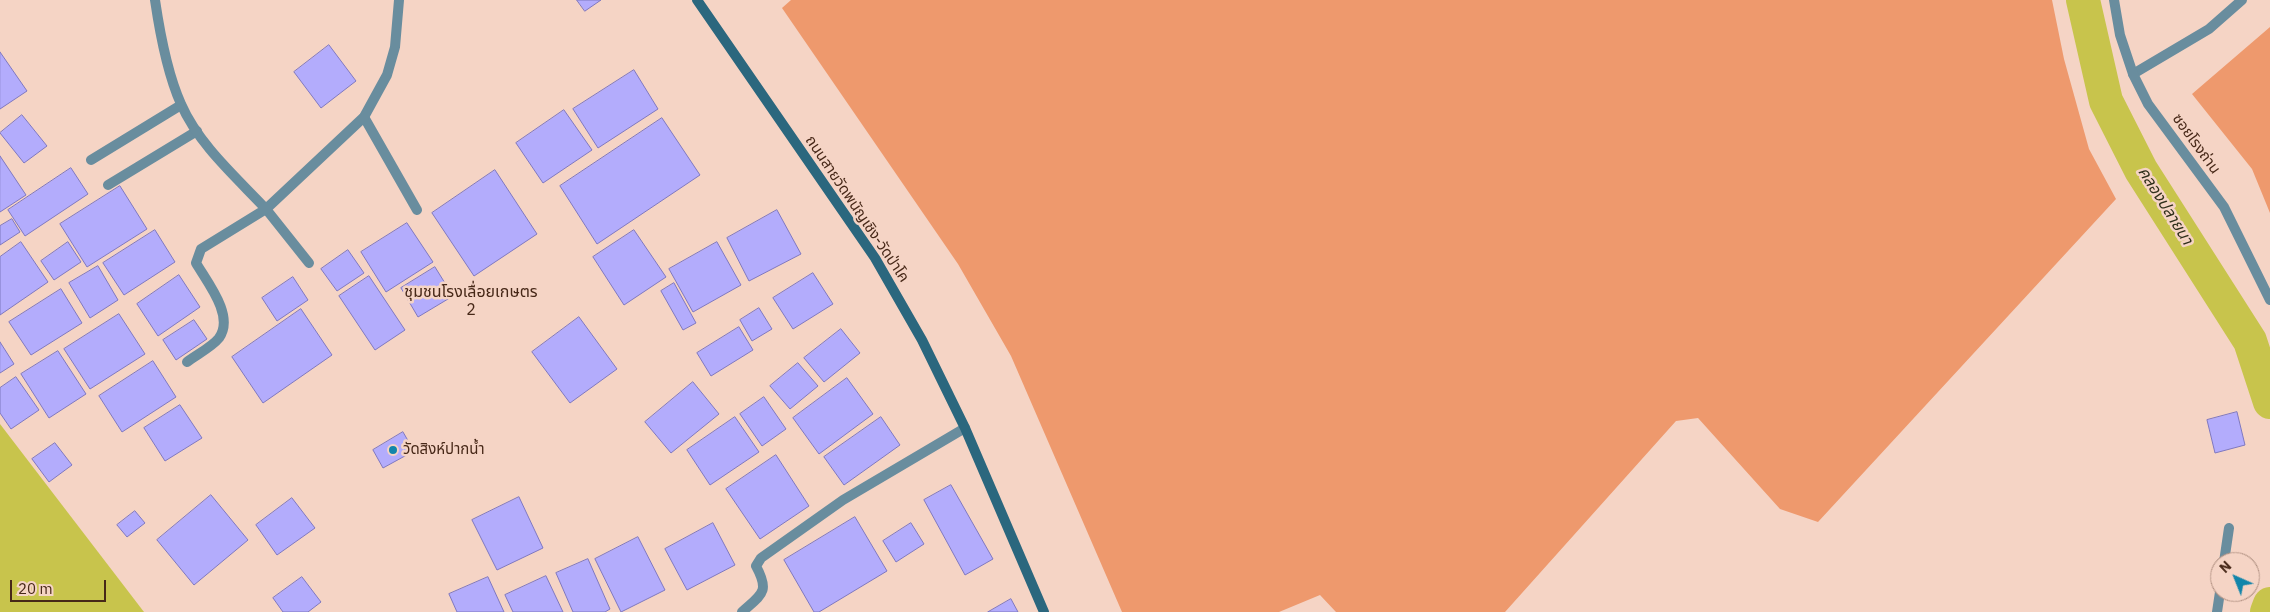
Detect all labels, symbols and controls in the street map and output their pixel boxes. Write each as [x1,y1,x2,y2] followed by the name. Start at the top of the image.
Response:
[2168,110,2224,178] street label: ซอยโรงถ่าน
[801,132,913,286] street label: ถนนสายวัดพนัญเชิง-วัดป่าโค
[2134,164,2196,248] water label: คลองปลายนา
[404,282,538,320] district label: ชุมชนโรงเลื่อยเกษตร 2
[403,441,485,459] place label: วัดสิงห์ปากน้ำ
[387,444,399,456] marker: วัดสิงห์ปากน้ำ
[2210,552,2260,602] north arrow
[2215,557,2235,577] text: N
[12,570,109,602] scale bar
[18,579,53,598] text: 20 m

